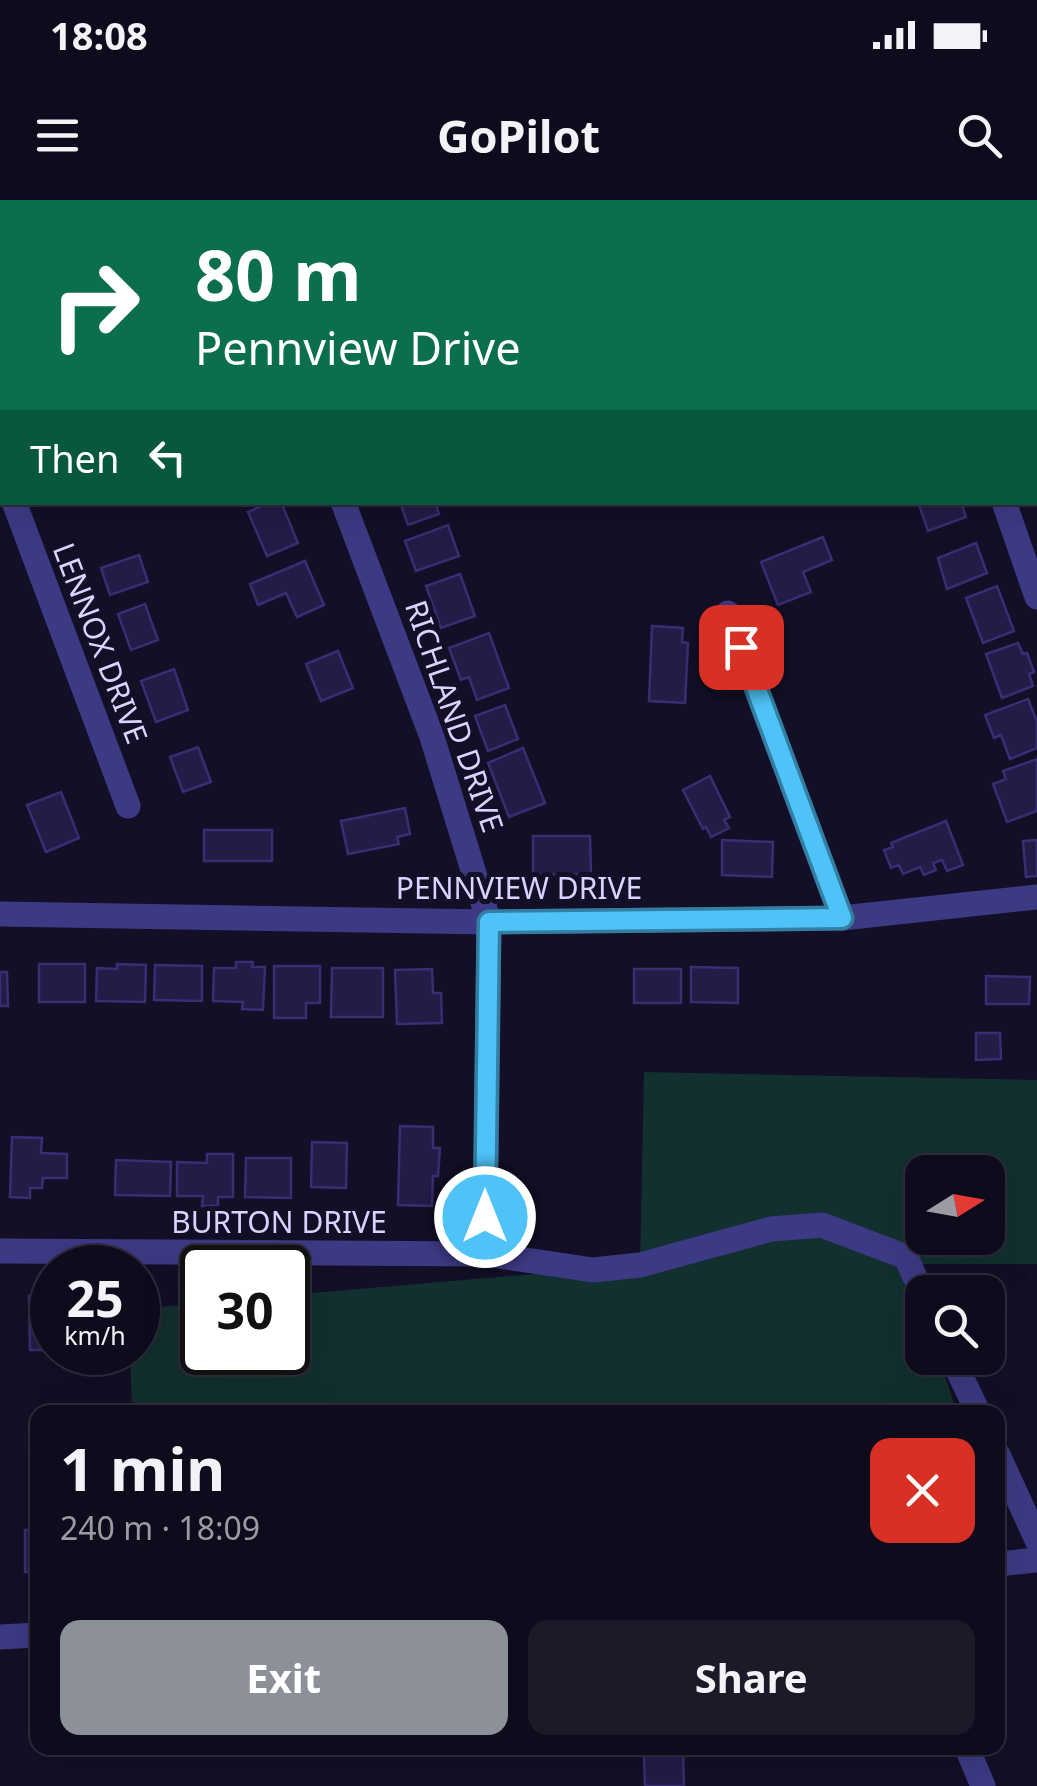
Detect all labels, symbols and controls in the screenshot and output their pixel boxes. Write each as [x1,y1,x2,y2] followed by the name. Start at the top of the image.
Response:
[50,9,148,61] text: 18:08
[437,105,600,166] text: GoPilot
[30,108,85,163] icon: menu
[952,108,1007,163] icon: search
[195,226,362,322] text: 80 m
[30,240,160,370] icon: right
[195,317,521,378] text: Pennview Drive
[140,430,195,485] icon: left
[30,432,120,484] text: Then
[44,537,158,749] street label: LENNOX DRIVE
[396,595,514,837] street label: RICHLAND DRIVE
[699,605,784,690] pin
[714,620,769,675] icon: arrive
[396,867,642,908] street label: PENNVIEW DRIVE
[905,1155,1005,1255] north arrow
[905,1155,1005,1375] map controls
[433,1165,537,1269] position arrow
[171,1201,387,1242] street label: BURTON DRIVE
[180,1245,310,1375] speed limit sign: 30
[66,1264,124,1332] text: 25
[905,1275,1005,1375] button: search
[64,1318,126,1352] text: km/h
[60,1427,225,1509] text: 1 min
[870,1438,975,1543] button: close
[60,1506,260,1549] text: 240 m · 18:09
[60,1620,508,1735] button: Exit
[528,1620,975,1735] button: Share

